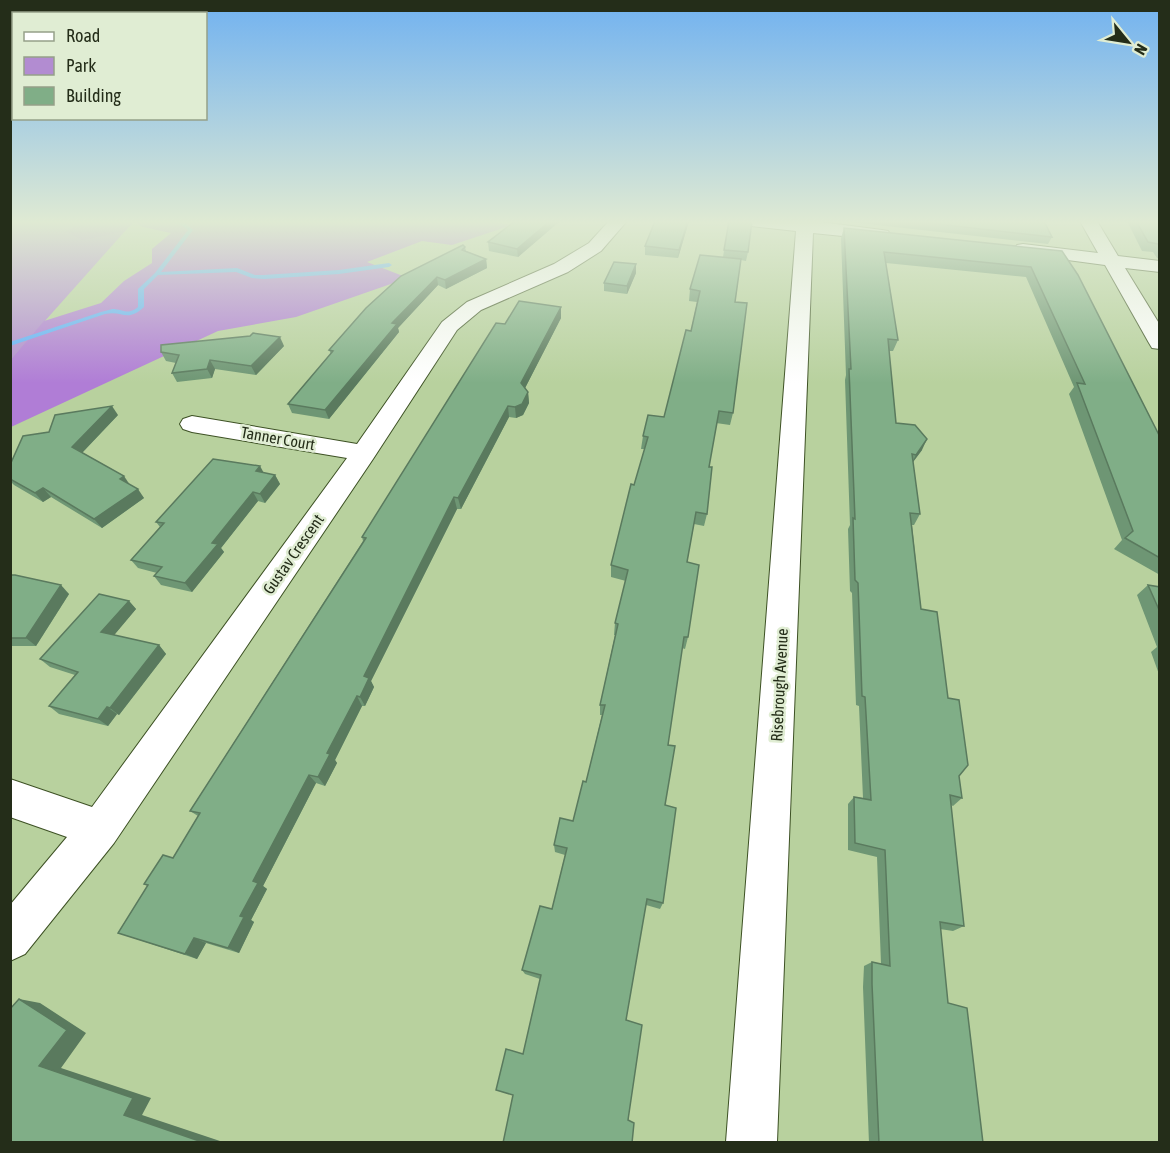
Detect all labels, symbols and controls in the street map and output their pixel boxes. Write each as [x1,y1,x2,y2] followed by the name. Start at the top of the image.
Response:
[12,12,207,120] legend
[1098,12,1158,72] north arrow
[66,25,100,46] text: Road
[1131,41,1151,58] text: N
[66,55,96,76] text: Park
[66,85,121,106] text: Building
[240,423,317,453] street label: Tanner Court
[259,510,327,597] street label: Gustav Crescent
[767,628,792,742] street label: Risebrough Avenue

